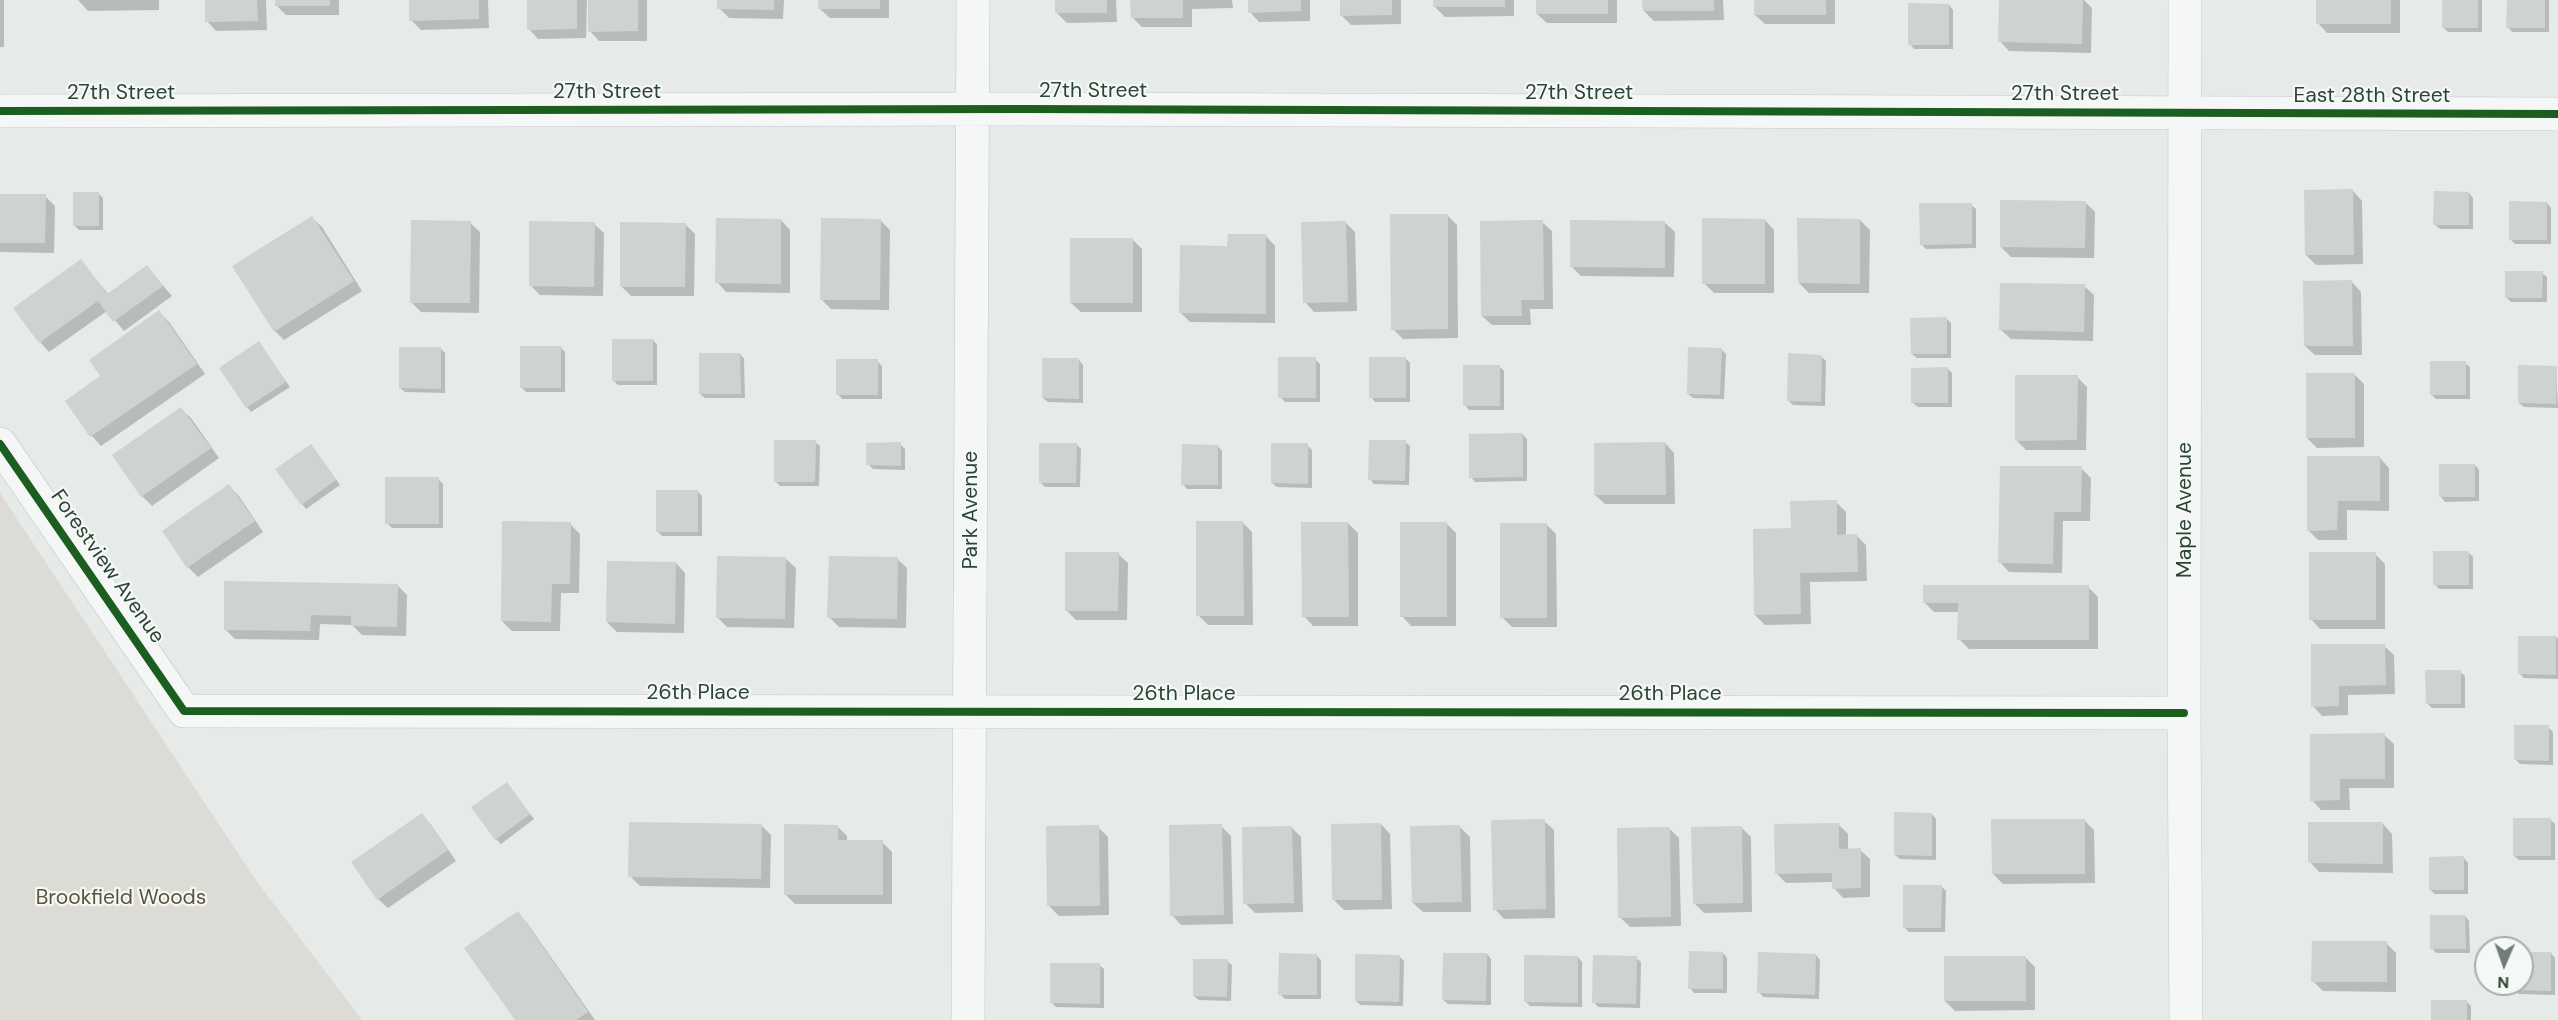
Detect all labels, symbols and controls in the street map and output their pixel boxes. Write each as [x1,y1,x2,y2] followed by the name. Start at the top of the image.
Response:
[1039,78,1147,104] street label: 27th Street
[553,79,661,105] street label: 27th Street
[67,80,175,106] street label: 27th Street
[1525,80,1633,106] street label: 27th Street
[2011,81,2119,107] street label: 27th Street
[2293,83,2451,109] street label: East 28th Street
[2172,442,2198,578] street label: Maple Avenue
[958,451,984,569] street label: Park Avenue
[45,485,169,649] street label: Forestview Avenue
[646,680,750,706] street label: 26th Place
[1132,681,1236,707] street label: 26th Place
[1618,681,1722,707] street label: 26th Place
[36,885,206,911] park label: Brookfield Woods
[2474,936,2534,996] north arrow
[2497,972,2510,993] text: N

